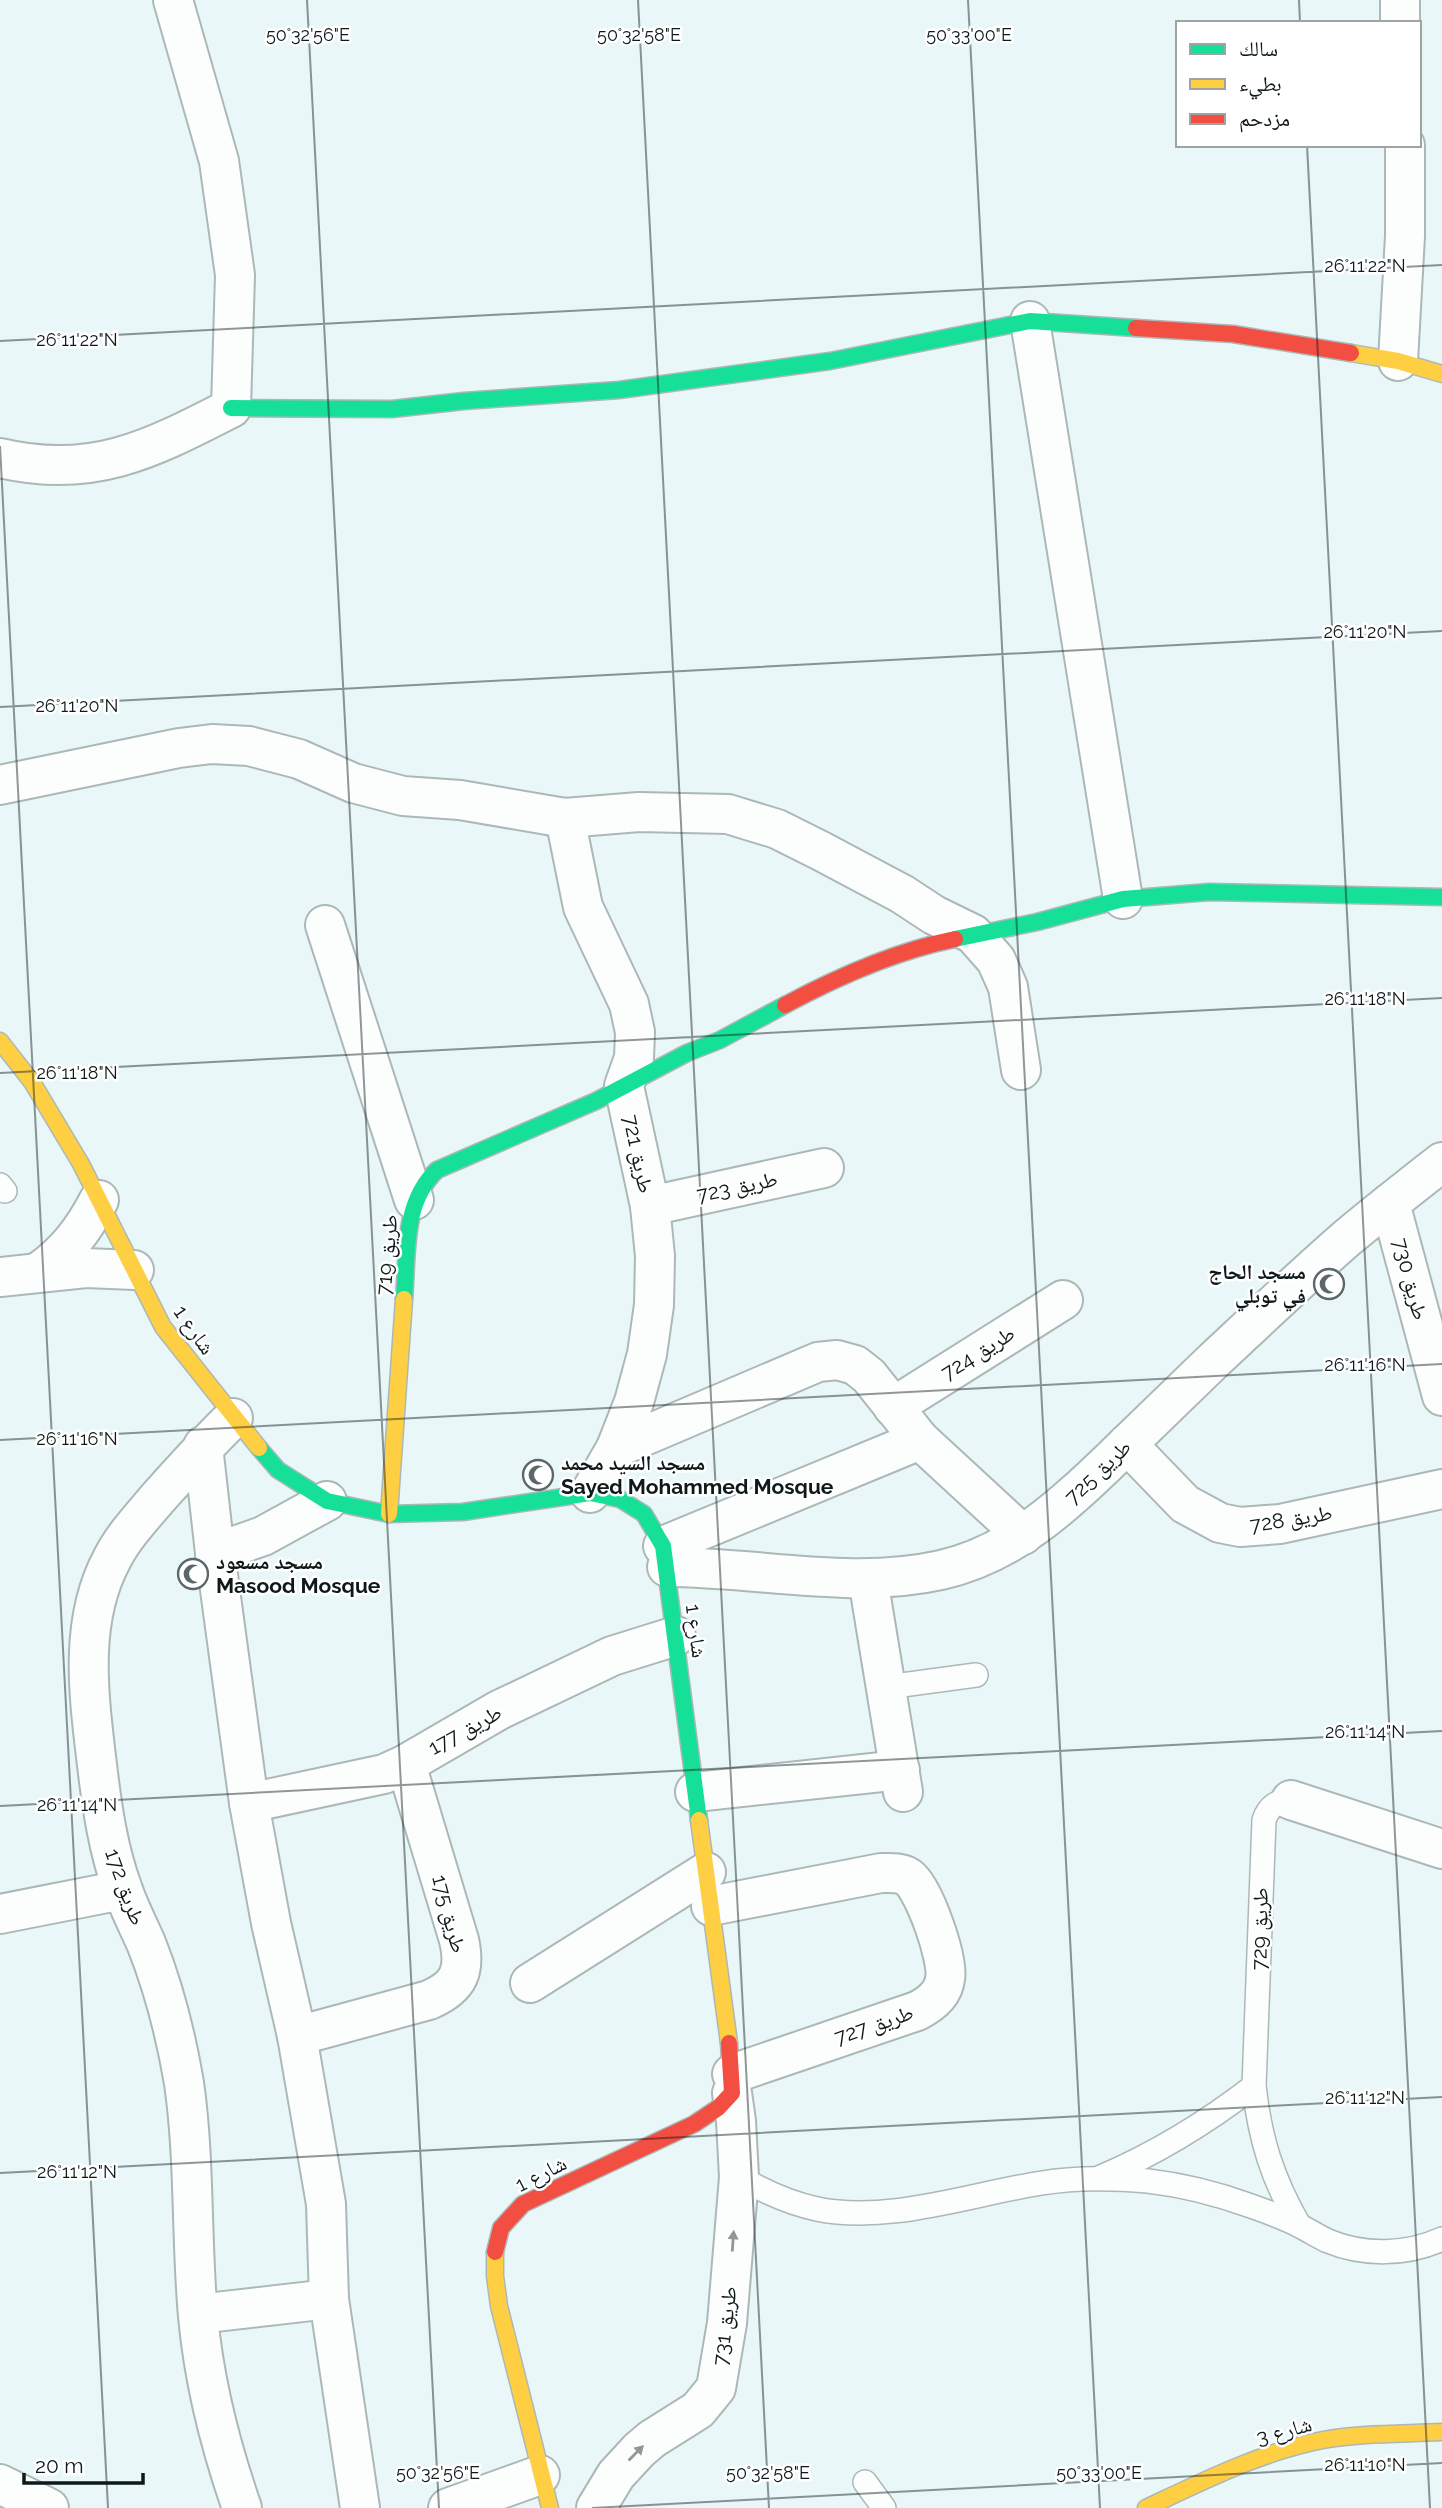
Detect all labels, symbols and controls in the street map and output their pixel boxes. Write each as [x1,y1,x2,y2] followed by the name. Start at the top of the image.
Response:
[1176,21,1421,147] legend
[266,24,350,45] text: 50°32'56"E
[597,24,681,45] text: 50°32'58"E
[926,24,1012,45] text: 50°33'00"E
[1239,36,1278,61] text: سالك
[1239,71,1282,100] text: بطيء
[1239,106,1290,133] text: مزدحم
[1324,255,1406,276] text: 26°11'22"N
[36,329,118,350] text: 26°11'22"N
[1323,621,1407,642] text: 26°11'20"N
[35,695,119,716] text: 26°11'20"N
[1324,988,1406,1009] text: 26°11'18"N
[36,1062,118,1083] text: 26°11'18"N
[617,1112,659,1196] street label: طريق 721
[694,1166,780,1208] street label: طريق 723
[371,1214,403,1296] street label: طريق 719
[1387,1235,1433,1323] street label: طريق 730
[1208,1259,1306,1312] place label: مسجد الحاج في توبلي
[1312,1267,1346,1301] mosque icon: مسجد الحاج في توبلي
[168,1300,220,1360] street label: شارع 1
[936,1320,1020,1386] street label: طريق 724
[1324,1354,1406,1375] text: 26°11'16"N
[36,1428,118,1449] text: 26°11'16"N
[1059,1434,1137,1510] street label: طريق 725
[561,1450,834,1499] place label: مسجد السيد محمد Sayed Mohammed Mosque
[521,1458,555,1492] mosque icon: مسجد السيد محمد Sayed Mohammed Mosque
[1248,1500,1334,1538] street label: طريق 728
[216,1549,381,1598] place label: مسجد مسعود Masood Mosque
[176,1557,210,1591] mosque icon: مسجد مسعود Masood Mosque
[680,1602,712,1660] street label: شارع 1
[424,1699,506,1761] street label: طريق 177
[1325,1721,1405,1742] text: 26°11'14"N
[37,1794,117,1815] text: 26°11'14"N
[99,1845,151,1929] street label: طريق 172
[426,1872,472,1956] street label: طريق 175
[1246,1887,1274,1971] street label: طريق 729
[831,1999,917,2051] street label: طريق 727
[1325,2087,1405,2108] text: 26°11'12"N
[511,2150,571,2198] street label: شارع 1
[37,2161,117,2182] text: 26°11'12"N
[728,2230,739,2252] one-way arrow
[707,2285,743,2367] street label: طريق 731
[1253,2411,1315,2451] street label: شارع 3
[24,2442,144,2486] scale bar
[628,2445,645,2462] one-way arrow
[35,2453,83,2478] text: 20 m
[1324,2454,1406,2475] text: 26°11'10"N
[396,2462,480,2483] text: 50°32'56"E
[726,2462,810,2483] text: 50°32'58"E
[1056,2462,1142,2483] text: 50°33'00"E

